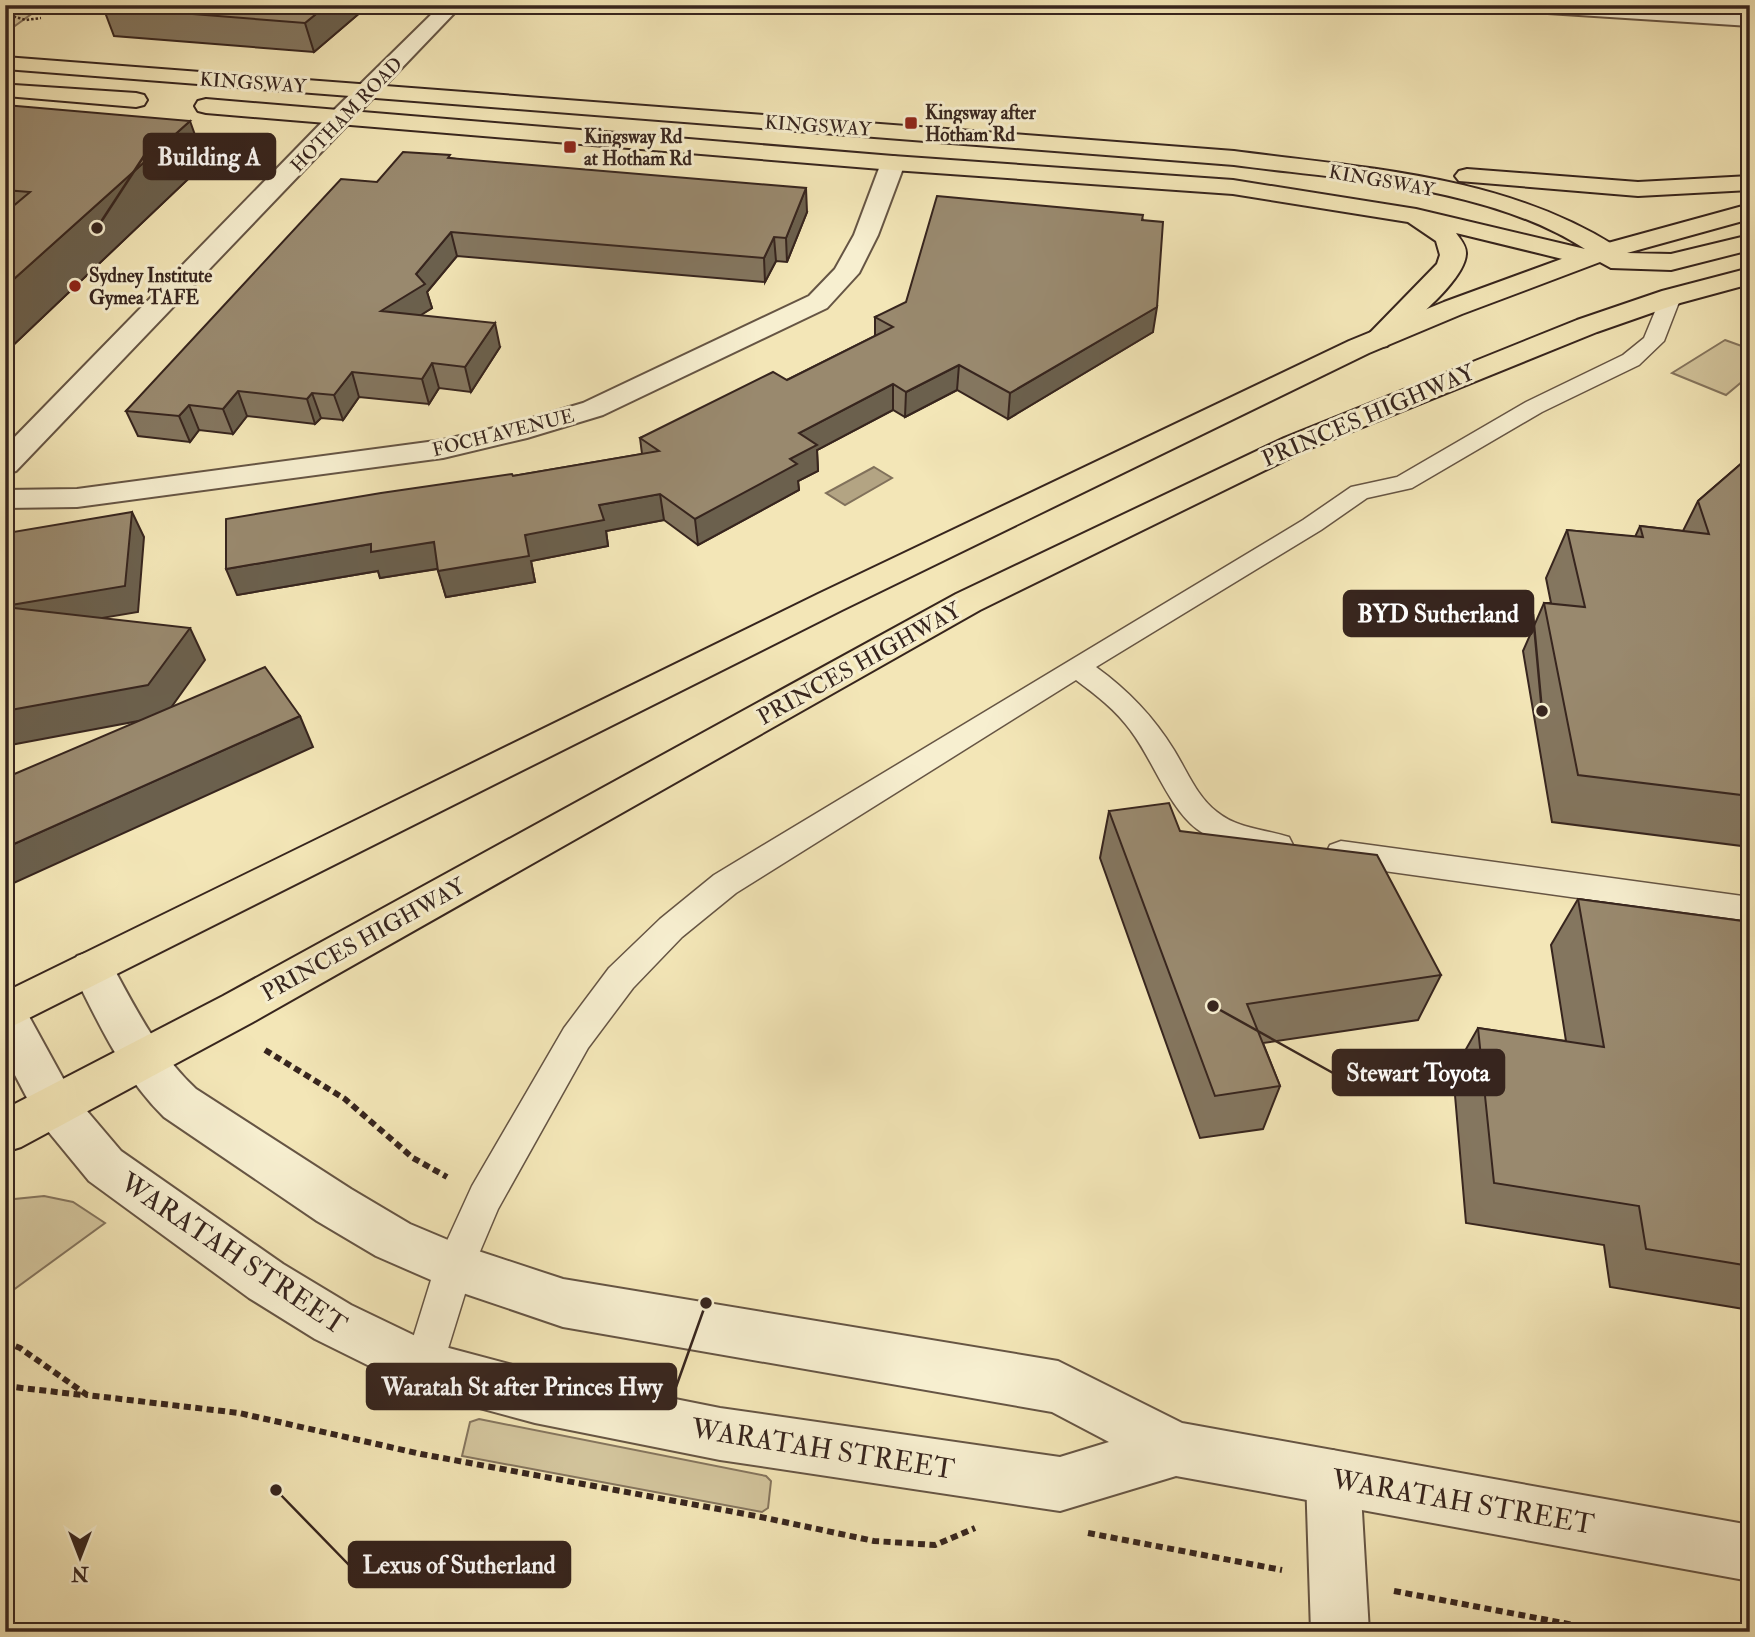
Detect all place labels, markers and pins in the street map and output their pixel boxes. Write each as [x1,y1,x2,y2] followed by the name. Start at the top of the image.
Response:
[925,101,1037,147] place label: Kingsway after Hotham Rd
[903,115,919,131] marker: Kingsway after Hotham Rd
[584,125,693,171] place label: Kingsway Rd at Hotham Rd
[144,134,275,179] callout: Building A
[562,139,578,155] marker: Kingsway Rd at Hotham Rd
[89,264,212,311] place label: Sydney Institute Gymea TAFE
[67,278,83,294] marker: Sydney Institute Gymea TAFE
[1344,591,1533,636] callout: BYD Sutherland
[1333,1050,1504,1095] callout: Stewart Toyota
[367,1364,676,1409] callout: Waratah St after Princes Hwy
[349,1542,570,1587] callout: Lexus of Sutherland

